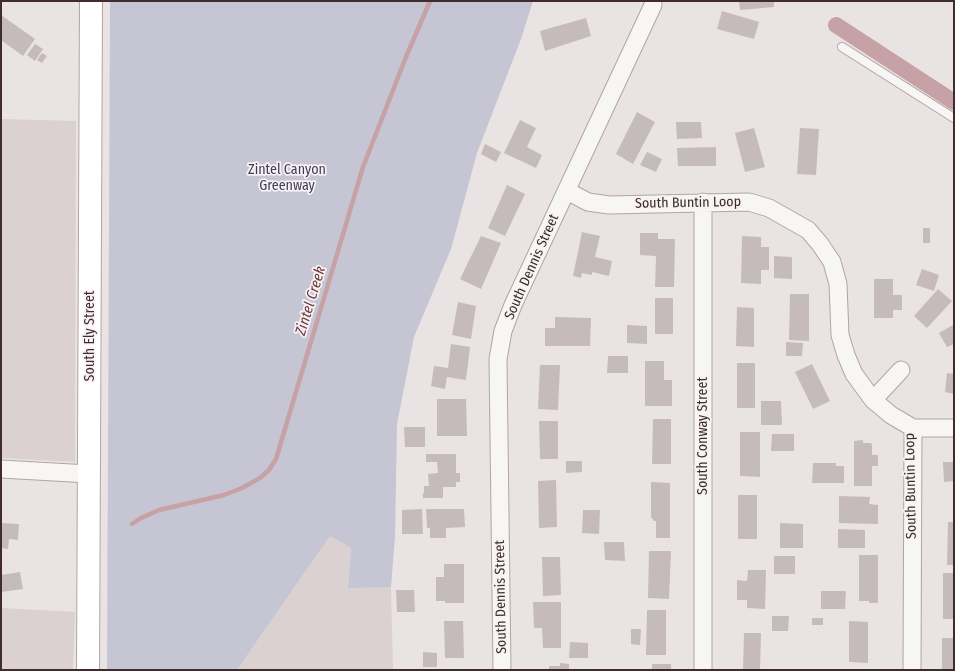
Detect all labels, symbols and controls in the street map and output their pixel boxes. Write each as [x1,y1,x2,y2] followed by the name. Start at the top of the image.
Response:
[248,162,326,194] park label: Zintel Canyon Greenway
[635,194,741,212] street label: South Buntin Loop
[501,212,563,322] street label: South Dennis Street
[292,264,330,338] water label: Zintel Creek
[82,291,98,381] street label: South Ely Street
[695,377,711,495] street label: South Conway Street
[902,433,920,539] street label: South Buntin Loop
[492,540,510,654] street label: South Dennis Street

